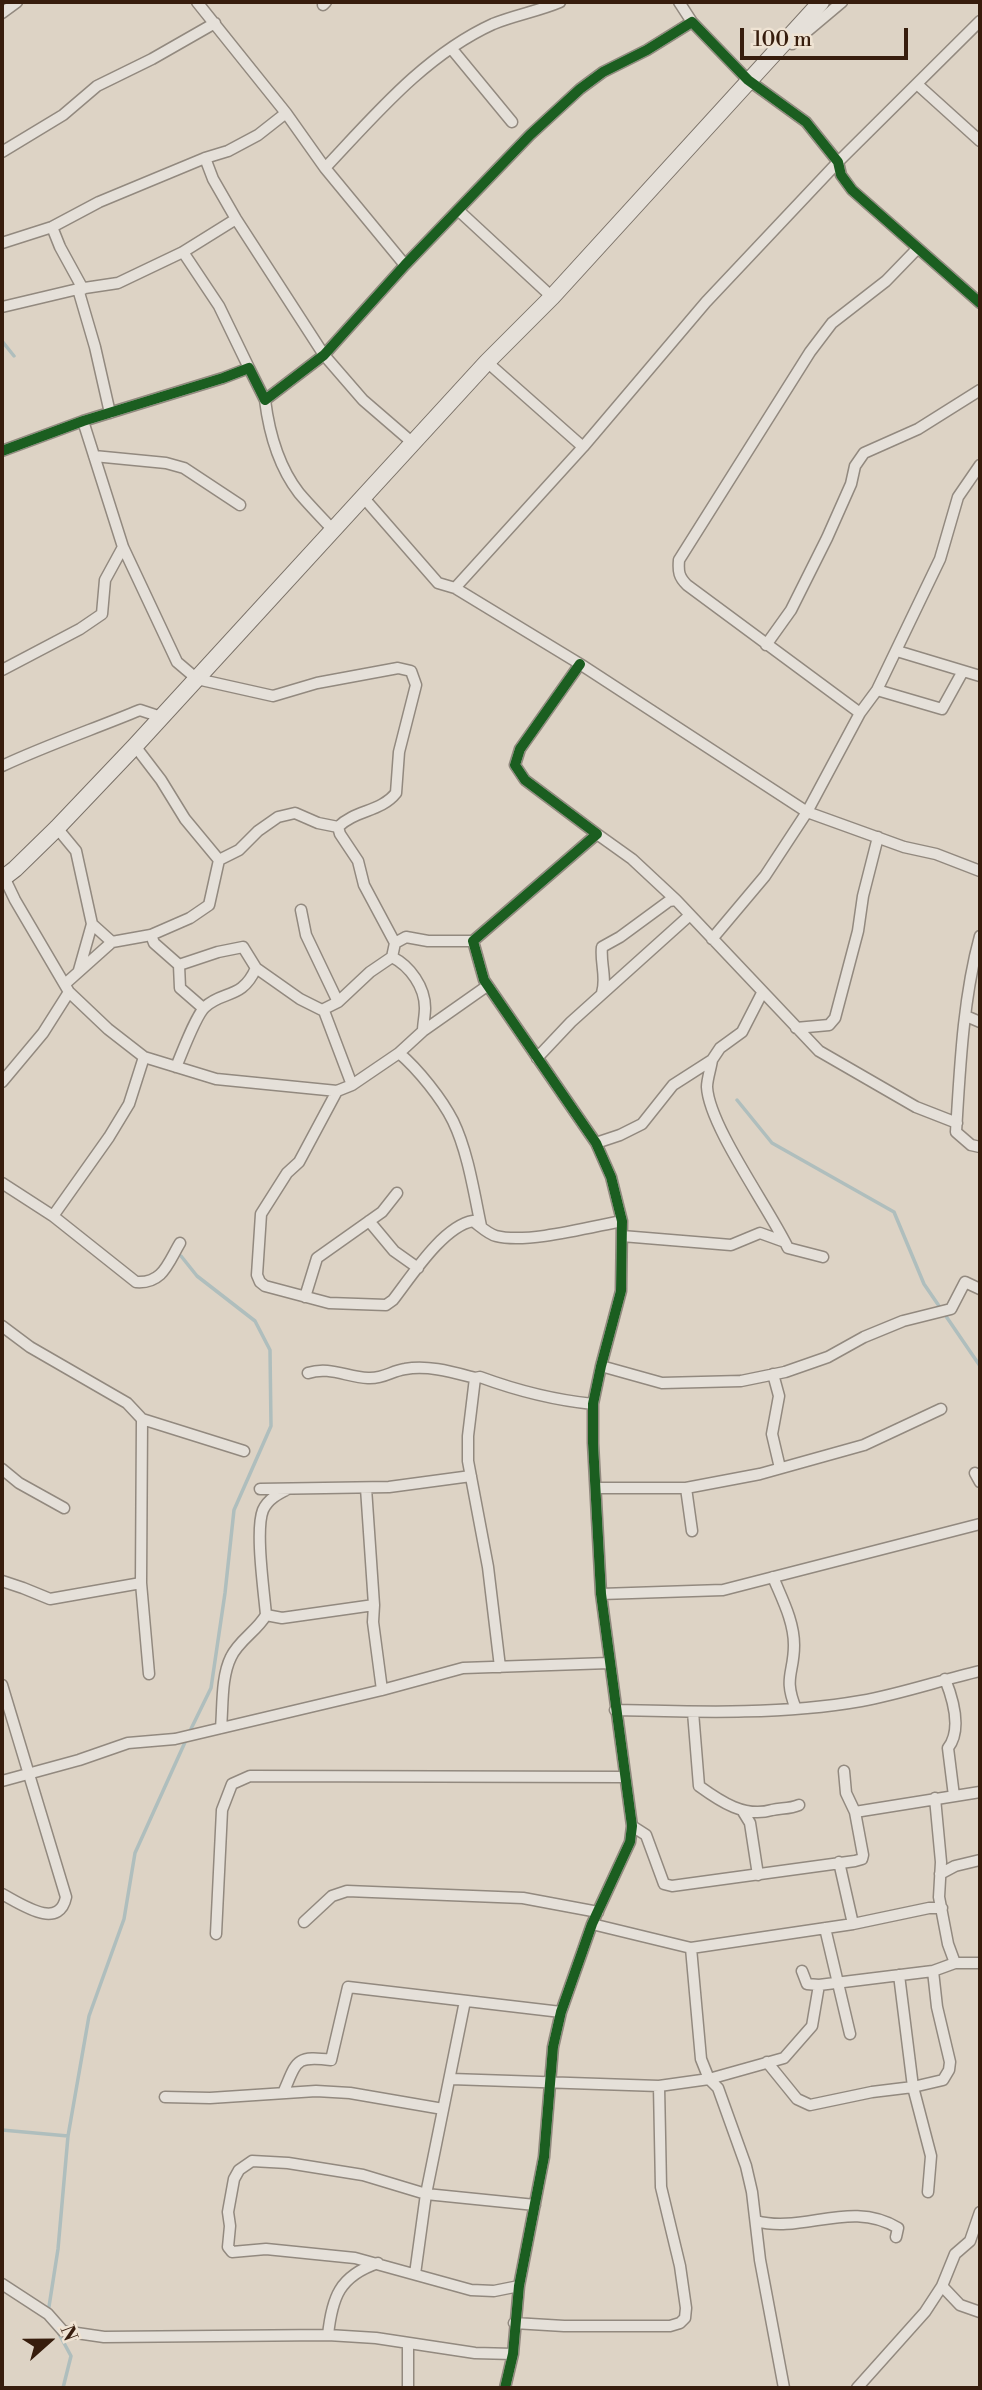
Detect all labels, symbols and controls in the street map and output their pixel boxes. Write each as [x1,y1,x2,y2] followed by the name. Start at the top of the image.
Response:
[744,14,912,58] scale bar
[753,27,812,53] text: 100 m
[14,2306,84,2376] north arrow
[55,2322,83,2345] text: N

